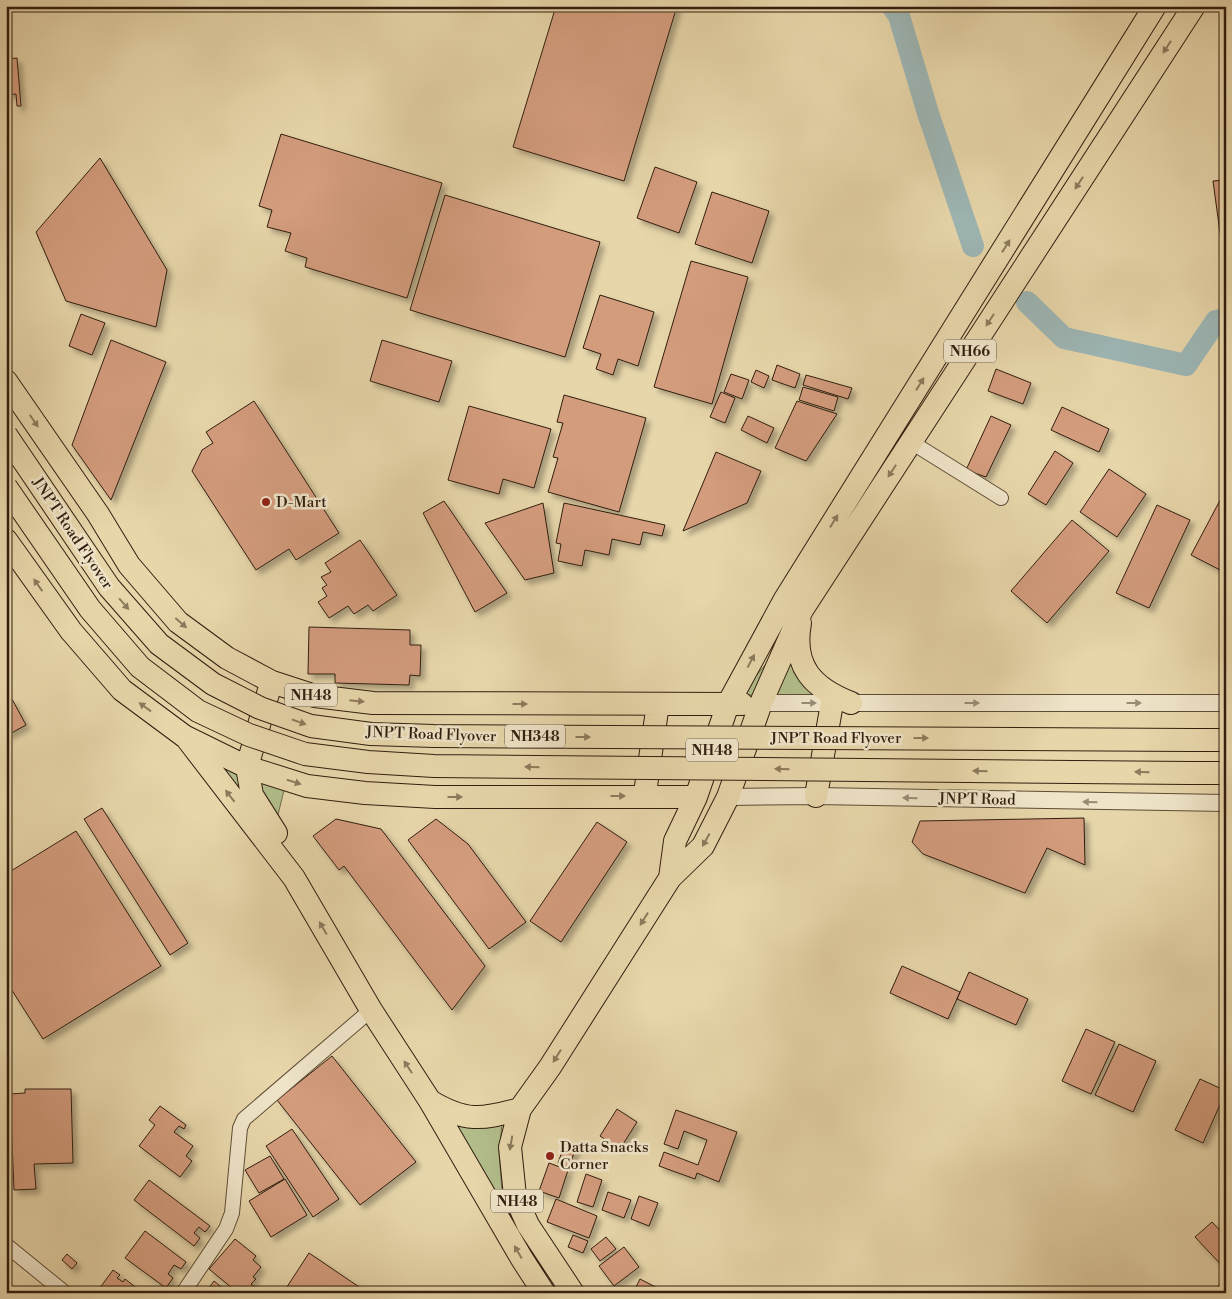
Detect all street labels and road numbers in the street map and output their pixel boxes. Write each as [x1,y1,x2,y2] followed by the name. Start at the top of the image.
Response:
[944,340,996,362] road number: NH66
[28,473,117,593] street label: JNPT Road Flyover
[285,684,337,706] road number: NH48
[364,723,497,746] street label: JNPT Road Flyover
[505,724,565,748] road number: NH348
[770,729,902,748] street label: JNPT Road Flyover
[686,738,738,762] road number: NH48
[937,789,1016,810] street label: JNPT Road
[491,1190,543,1212] road number: NH48

